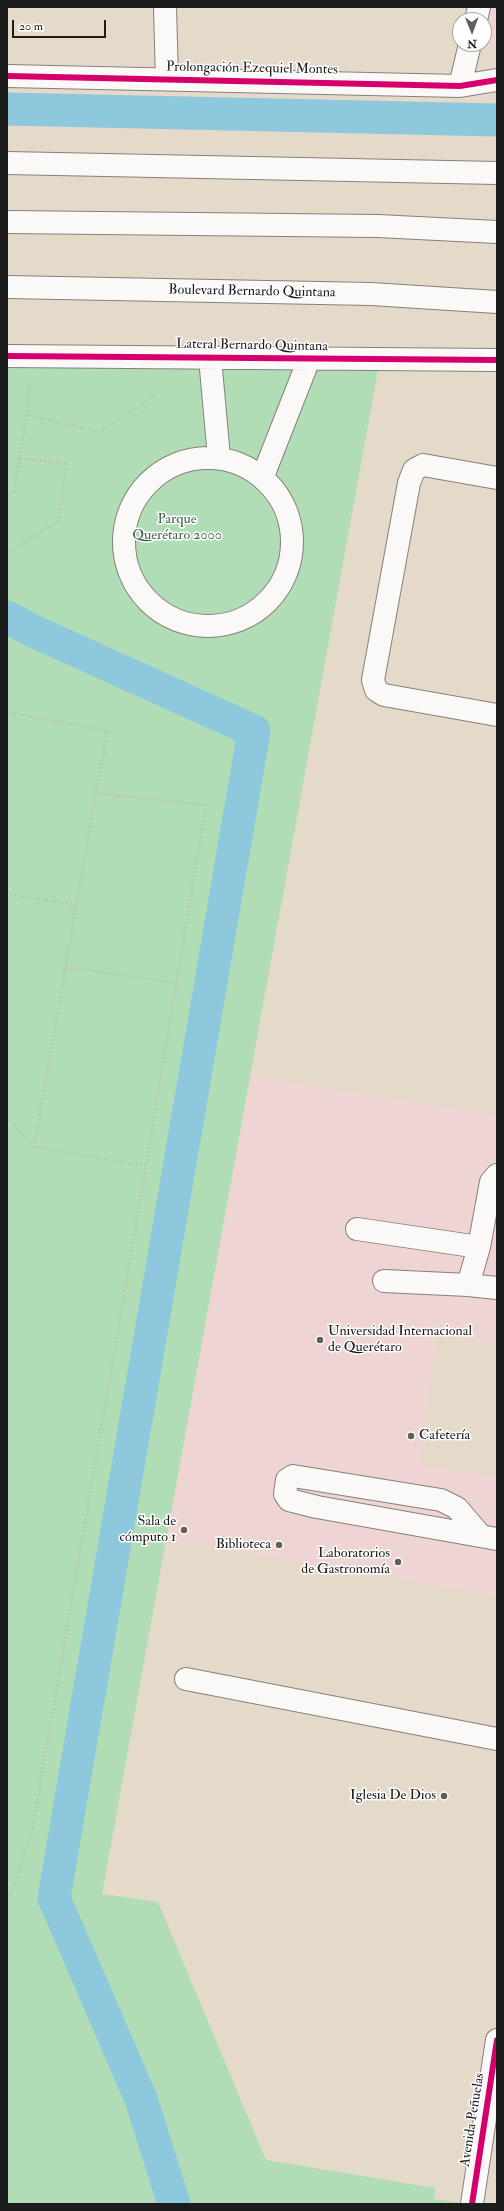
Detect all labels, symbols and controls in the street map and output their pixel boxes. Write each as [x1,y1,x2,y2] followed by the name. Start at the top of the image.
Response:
[14,12,108,38] scale bar
[452,12,492,52] north arrow
[19,19,43,34] text: 20 m
[467,37,477,50] text: N
[166,59,338,79] street label: Prolongación Ezequiel Montes
[168,282,336,302] street label: Boulevard Bernardo Quintana
[176,336,328,356] street label: Lateral Bernardo Quintana
[132,512,222,544] park label: Parque Querétaro 2000
[328,1324,472,1356] place label: Universidad Internacional de Querétaro
[315,1335,325,1345] marker: Universidad Internacional de Querétaro
[419,1428,470,1444] place label: Cafetería
[406,1431,416,1441] marker: Cafetería
[119,1514,176,1546] place label: Sala de cómputo 1
[179,1525,189,1535] marker: Sala de cómputo 1
[216,1537,271,1553] place label: Biblioteca
[274,1540,284,1550] marker: Biblioteca
[301,1546,390,1578] place label: Laboratorios de Gastronomía
[393,1557,403,1567] marker: Laboratorios de Gastronomía
[350,1788,436,1804] place label: Iglesia De Dios
[439,1791,449,1801] marker: Iglesia De Dios
[457,2072,489,2168] street label: Avenida Peñuelas

